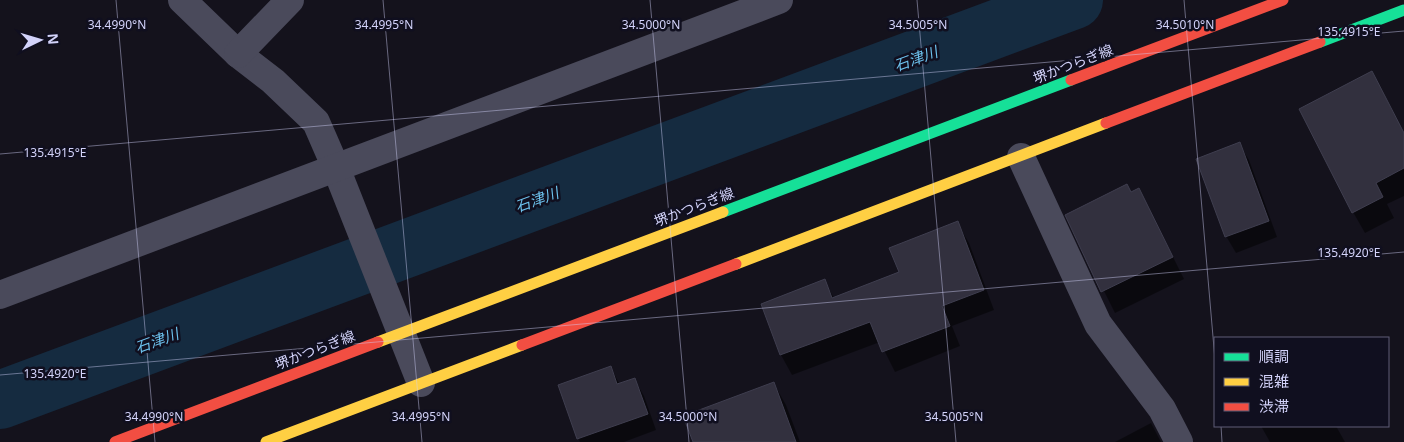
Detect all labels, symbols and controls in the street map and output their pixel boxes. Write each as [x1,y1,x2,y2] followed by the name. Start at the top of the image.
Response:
[15,15,65,65] north arrow
[88,16,146,33] text: 34.4990°N
[355,16,413,33] text: 34.4995°N
[622,16,680,33] text: 34.5000°N
[889,16,947,33] text: 34.5005°N
[1156,16,1214,33] text: 34.5010°N
[1317,23,1381,40] text: 135.4915°E
[43,32,63,45] text: N
[891,40,942,75] water label: 石津川
[1030,40,1115,87] street label: 堺かつらぎ線
[23,144,87,161] text: 135.4915°E
[512,181,563,216] water label: 石津川
[651,183,736,230] street label: 堺かつらぎ線
[1317,244,1381,261] text: 135.4920°E
[132,322,183,357] water label: 石津川
[272,326,357,373] street label: 堺かつらぎ線
[1214,337,1389,427] legend
[1259,346,1289,366] text: 順調
[23,365,87,382] text: 135.4920°E
[1259,371,1289,391] text: 混雑
[1259,396,1289,416] text: 渋滞
[125,408,183,425] text: 34.4990°N
[392,408,450,425] text: 34.4995°N
[659,408,717,425] text: 34.5000°N
[925,408,983,425] text: 34.5005°N

